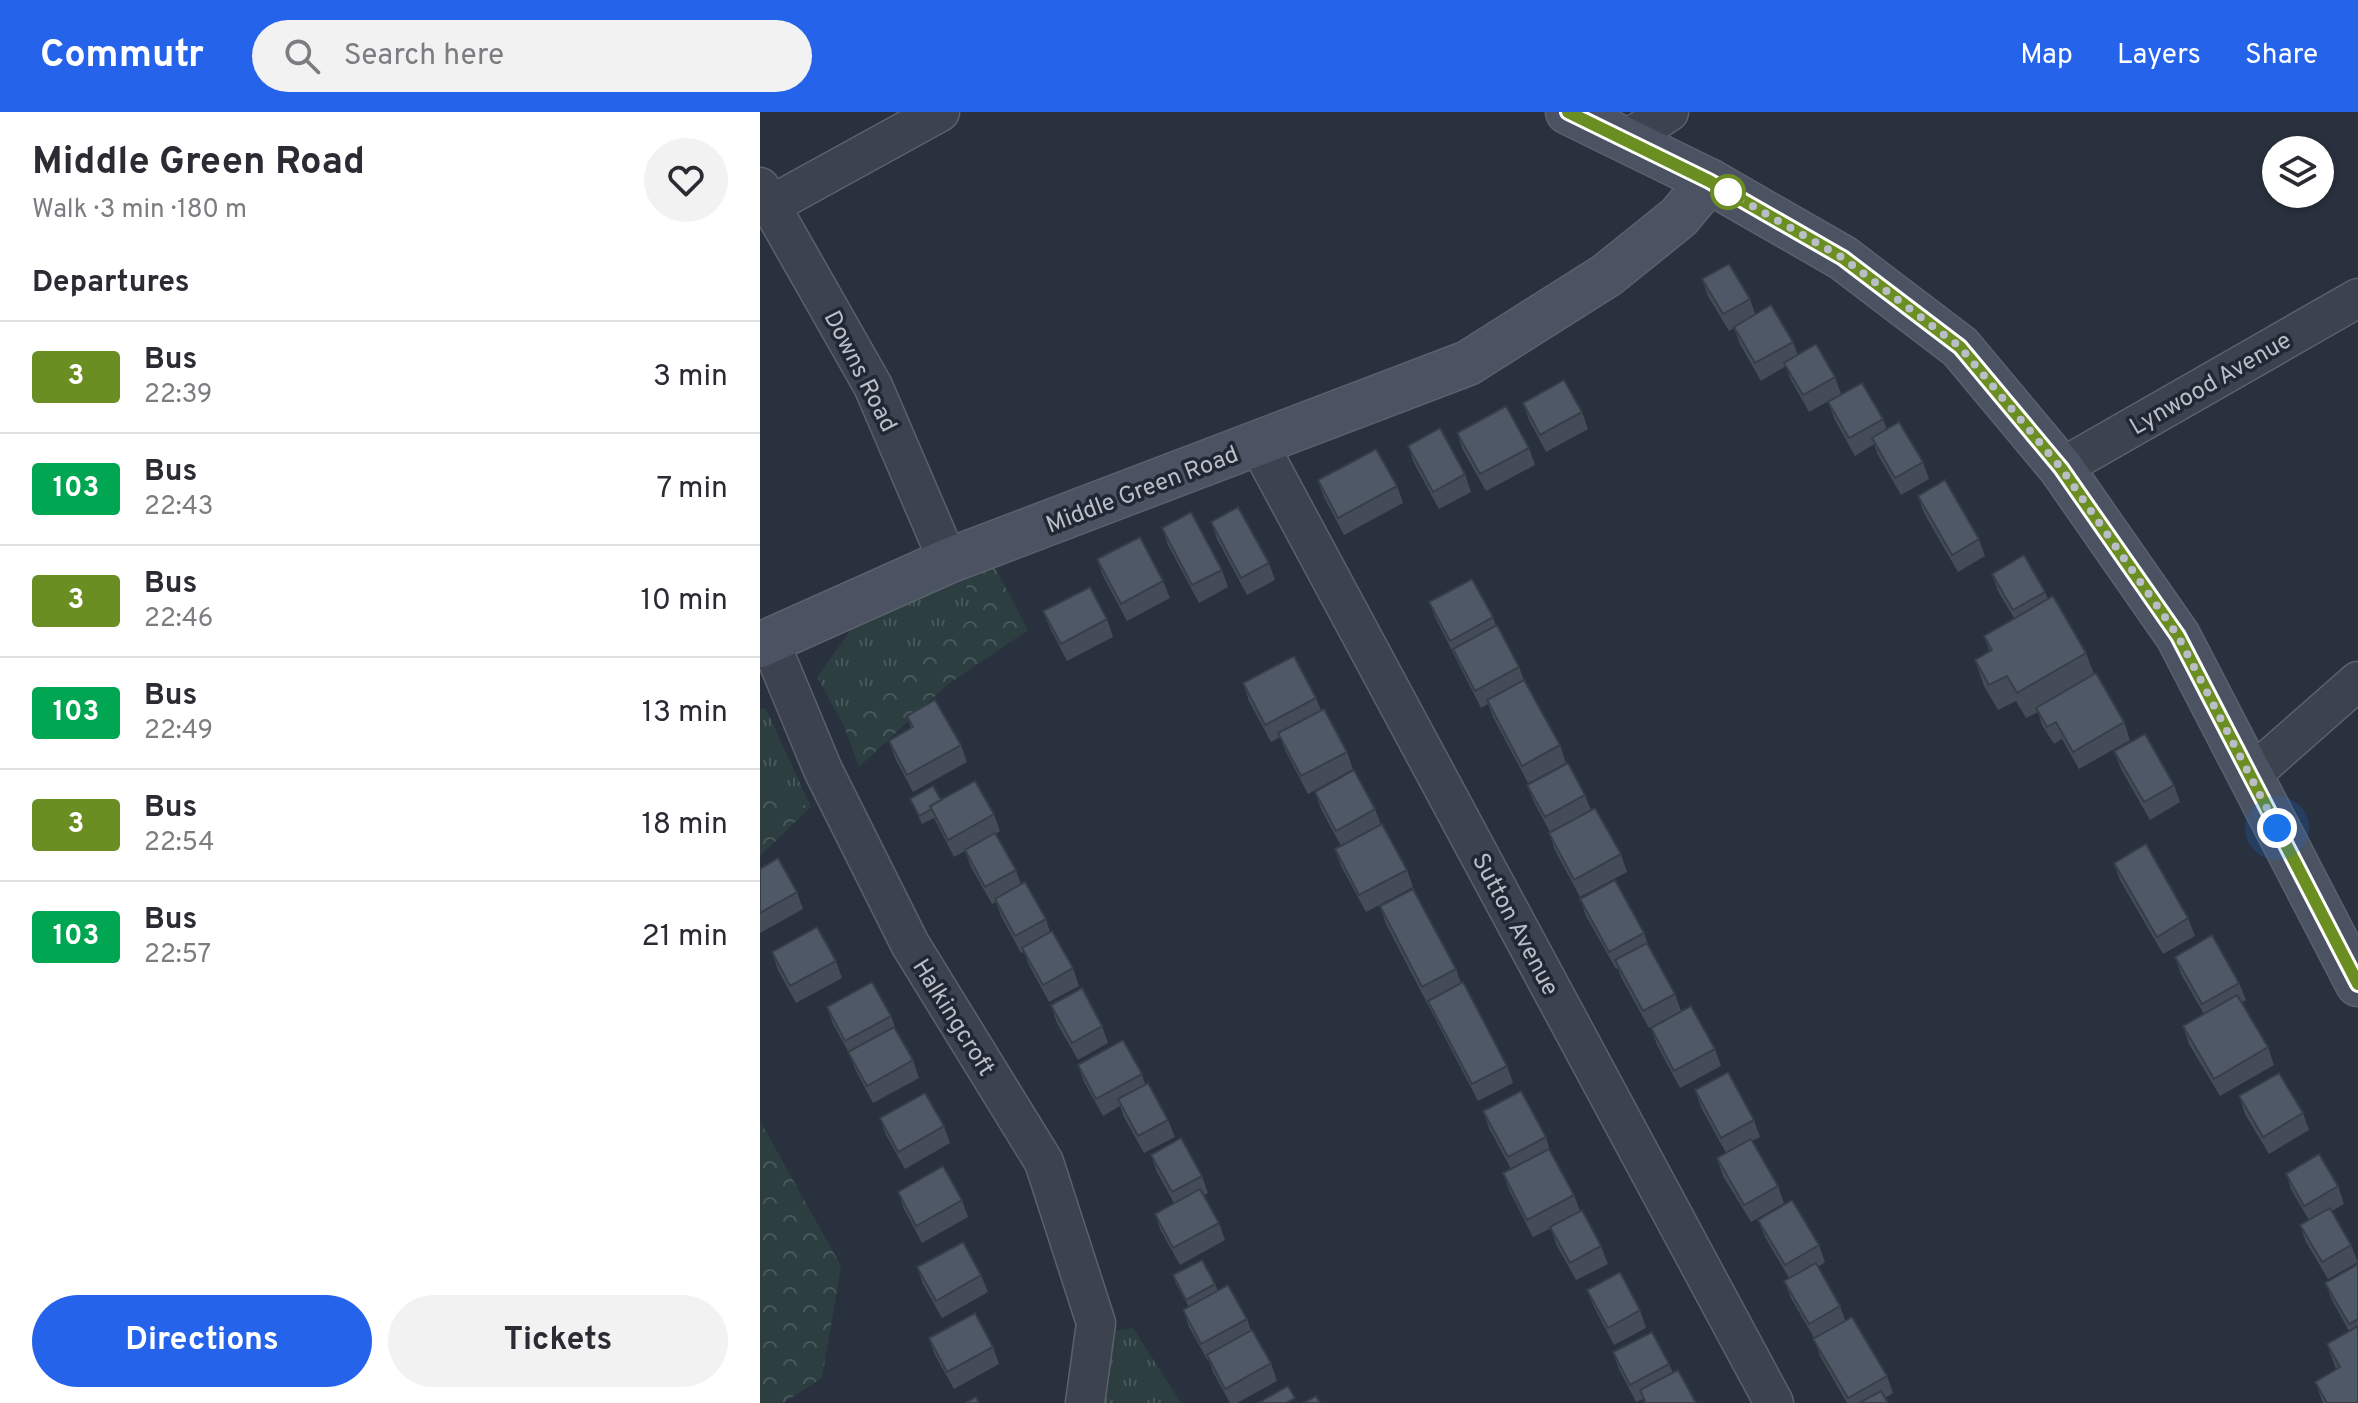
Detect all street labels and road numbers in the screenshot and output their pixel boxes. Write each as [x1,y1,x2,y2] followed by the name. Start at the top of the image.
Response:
[816,306,903,438] street label: Downs Road
[2125,326,2297,443] street label: Lynwood Avenue
[1042,440,1243,541] street label: Middle Green Road
[1464,849,1564,1001] street label: Sutton Avenue
[905,954,1000,1082] street label: Halkingcroft

